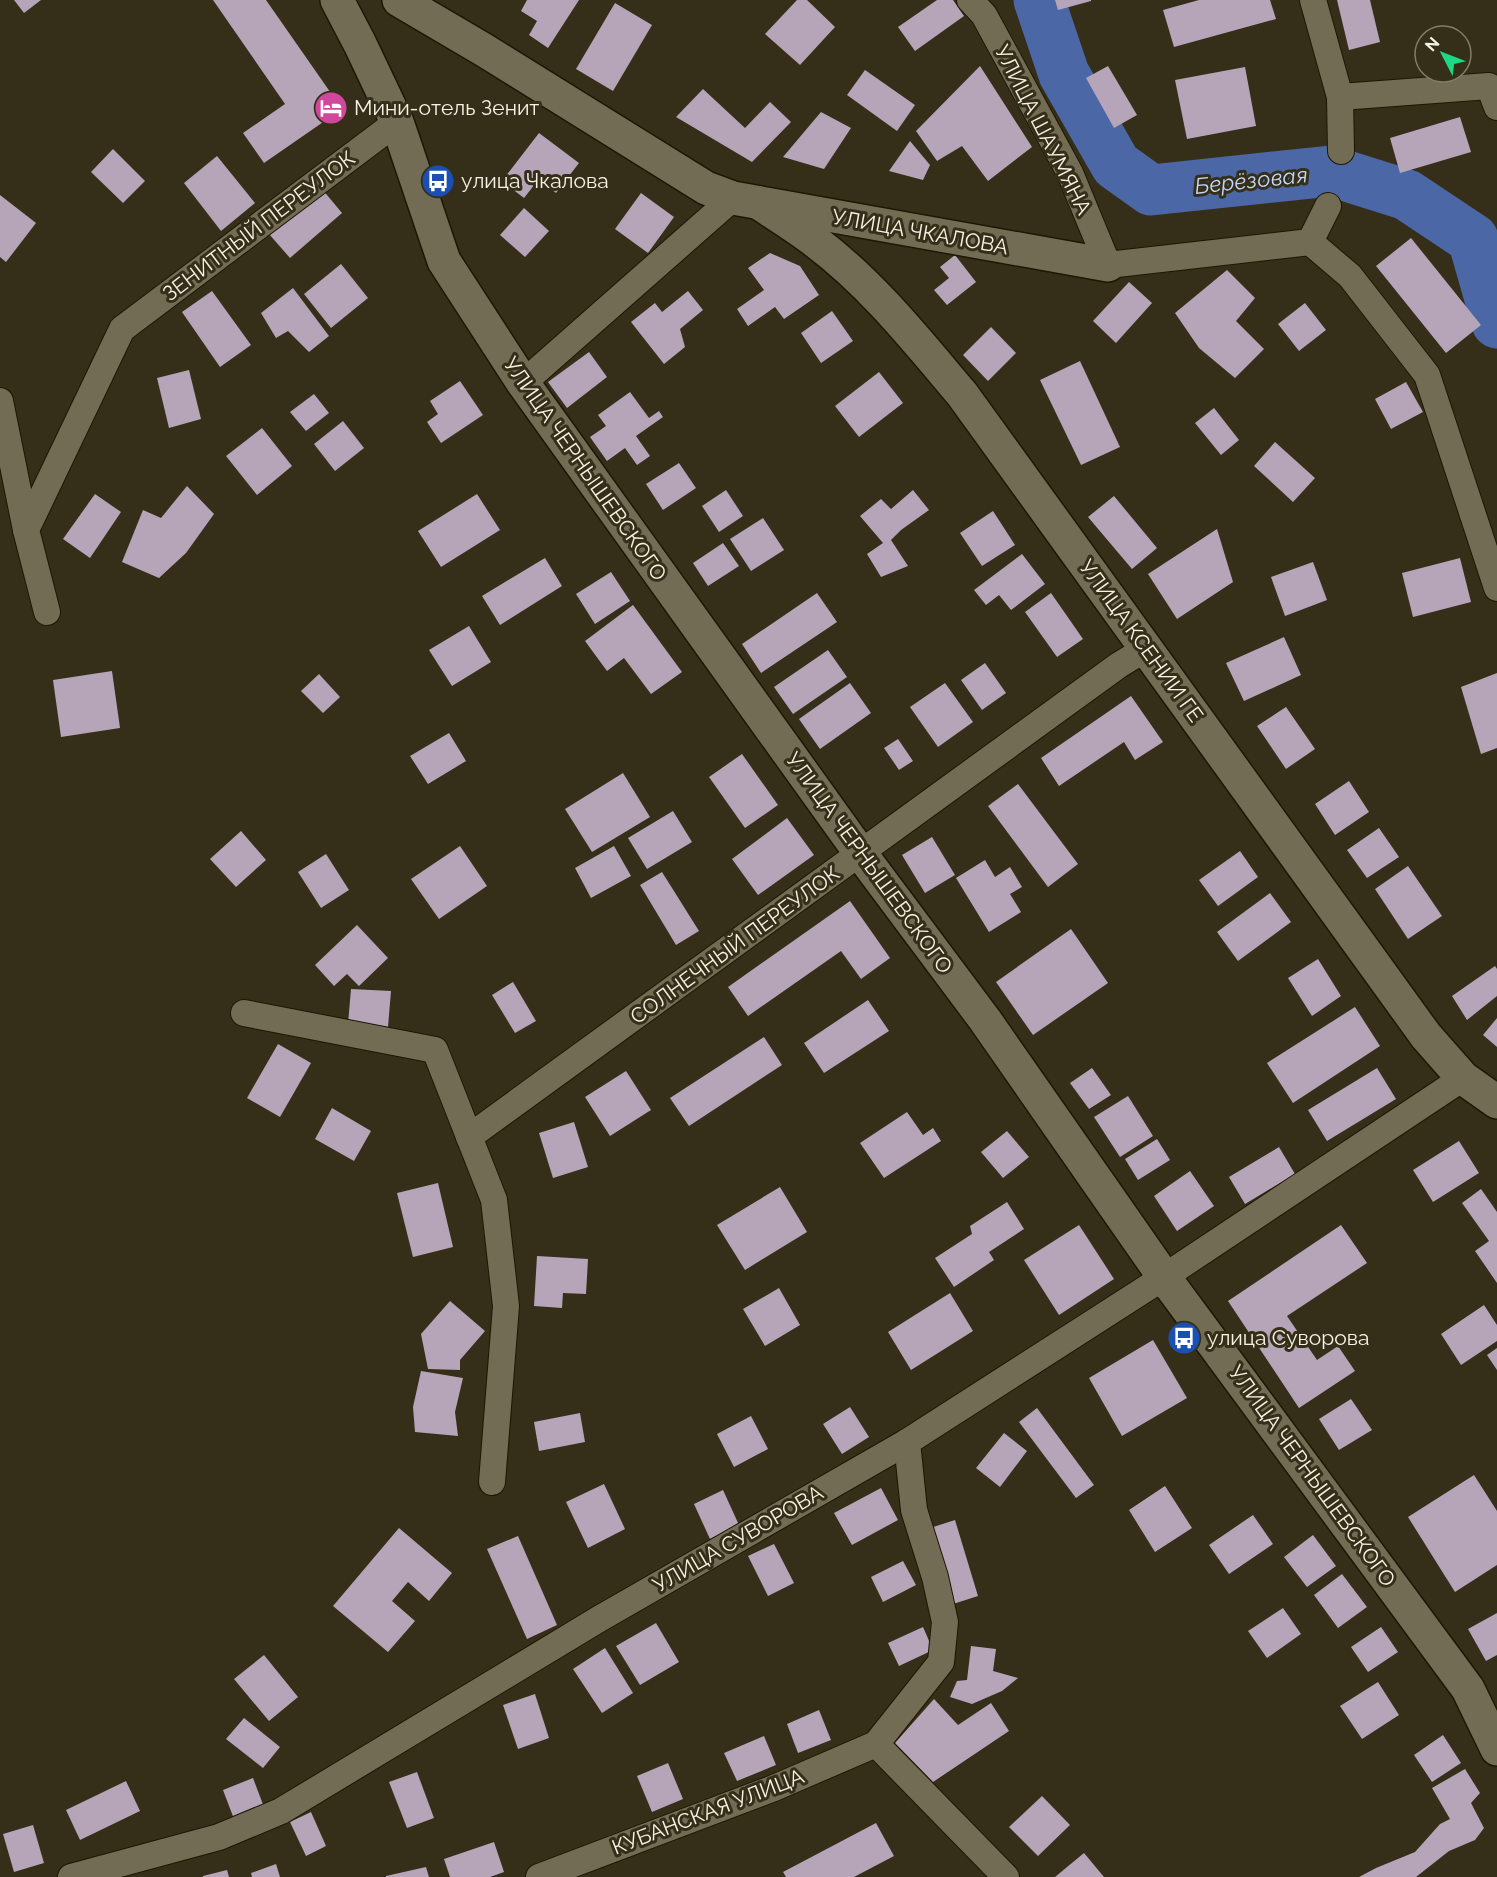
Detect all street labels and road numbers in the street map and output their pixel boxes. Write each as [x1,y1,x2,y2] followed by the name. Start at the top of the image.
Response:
[990,41,1097,219] street label: УЛИЦА ШАУМЯНА
[158,145,360,306] street label: ЗЕНИТНЫЙ ПЕРЕУЛОК
[830,204,1010,259] street label: УЛИЦА ЧКАЛОВА
[499,352,672,585] street label: УЛИЦА ЧЕРНЫШЕВСКОГО
[1074,555,1209,727] street label: УЛИЦА КСЕНИИ ГЕ
[781,747,958,978] street label: УЛИЦА ЧЕРНЫШЕВСКОГО
[625,860,844,1029] street label: СОЛНЕЧНЫЙ ПЕРЕУЛОК
[1224,1360,1401,1591] street label: УЛИЦА ЧЕРНЫШЕВСКОГО
[648,1480,827,1597] street label: УЛИЦА СУВОРОВА
[608,1763,807,1860] street label: КУБАНСКАЯ УЛИЦА

